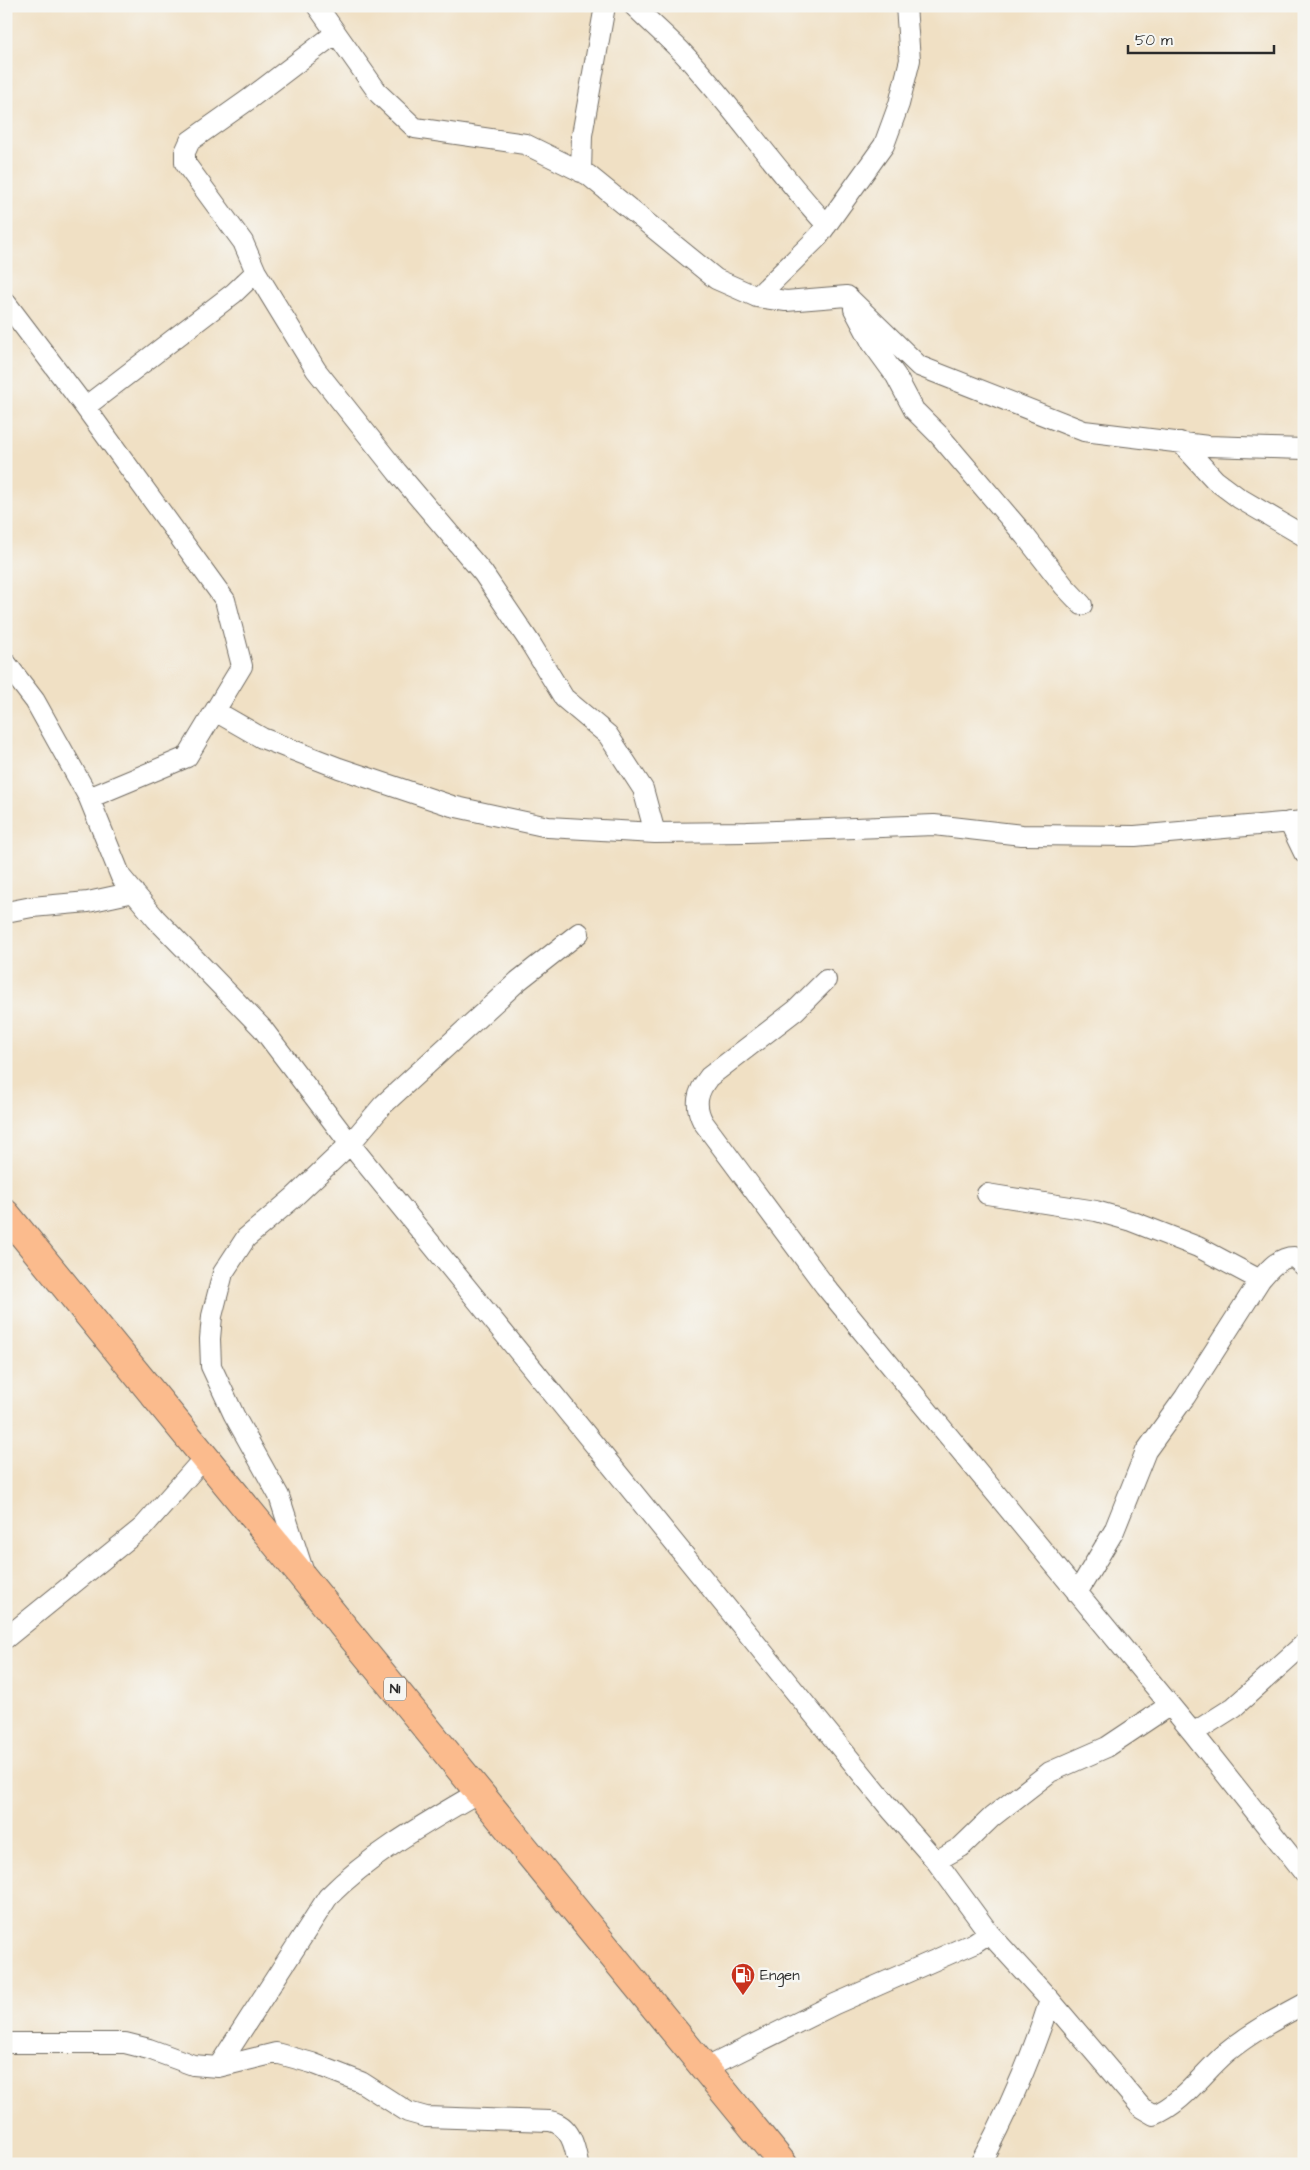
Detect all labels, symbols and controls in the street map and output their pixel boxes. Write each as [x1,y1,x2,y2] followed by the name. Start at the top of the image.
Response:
[1128,22,1274,54] scale bar
[1135,30,1173,51] text: 50 m
[384,1678,406,1700] road number: N1
[730,1962,756,1996] fuel station icon: Engen
[760,1965,800,1987] place label: Engen

